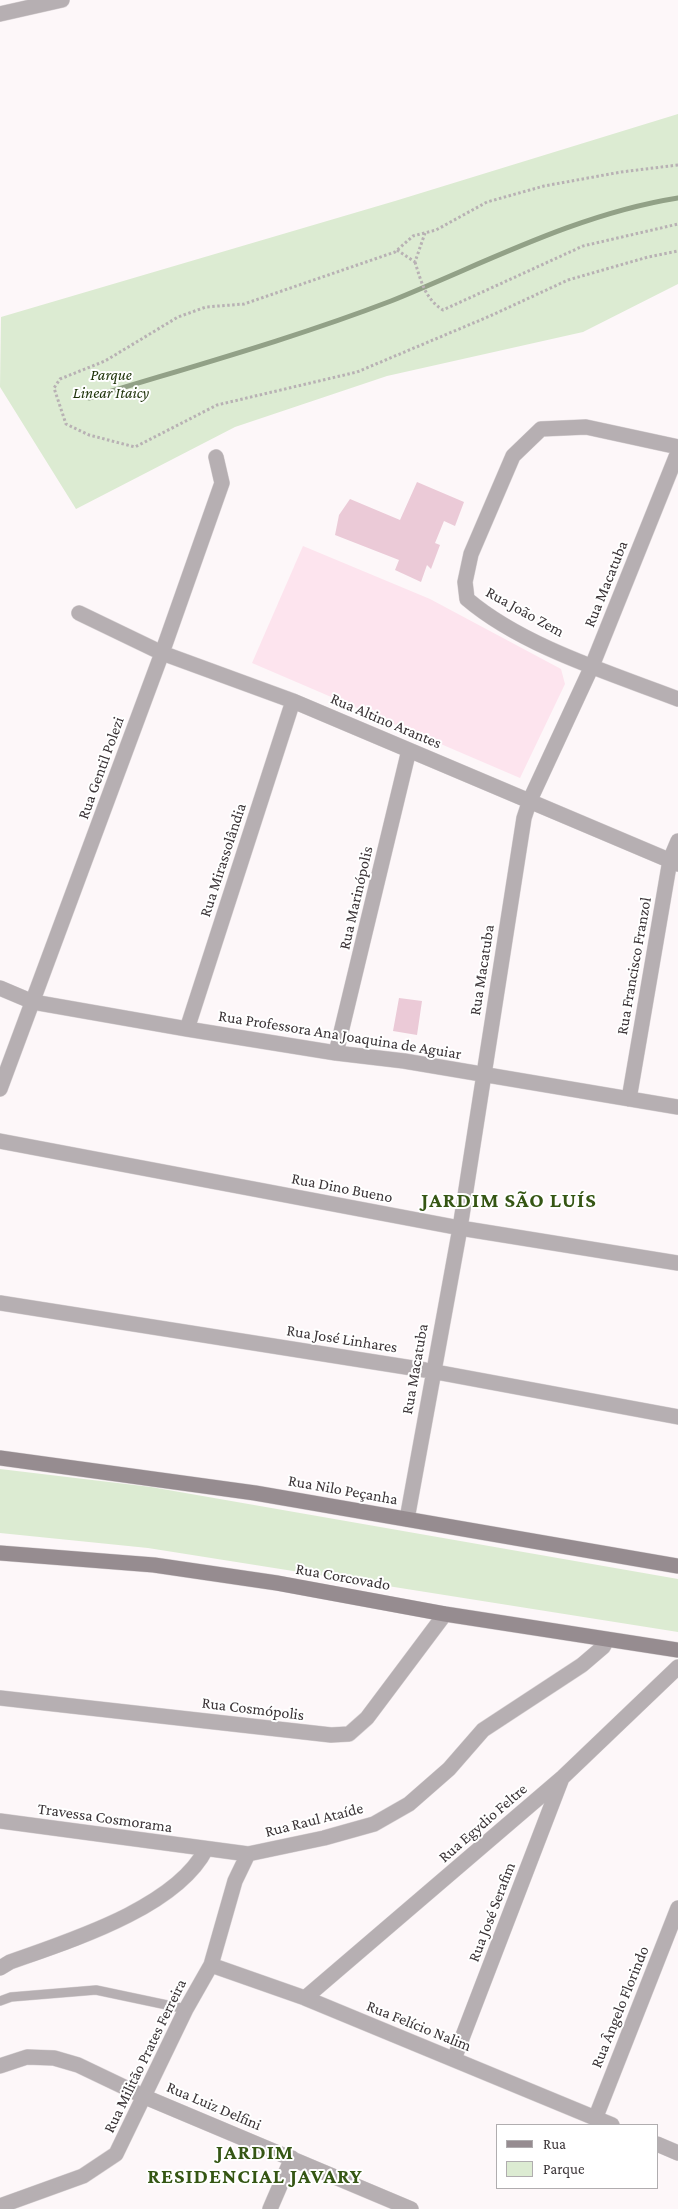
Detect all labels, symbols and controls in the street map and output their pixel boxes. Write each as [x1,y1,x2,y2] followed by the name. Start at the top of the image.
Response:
[73,365,149,403] park label: Parque Linear Itaicy
[580,538,632,630] street label: Rua Macatuba
[482,583,568,641] street label: Rua João Zem
[328,689,444,753] street label: Rua Altino Arantes
[74,714,128,822] street label: Rua Gentil Polezi
[196,801,250,919] street label: Rua Mirassolândia
[335,844,377,952] street label: Rua Marinópolis
[612,896,656,1036] street label: Rua Francisco Franzol
[465,923,499,1017] street label: Rua Macatuba
[217,1006,463,1064] street label: Rua Professora Ana Joaquina de Aguiar
[290,1169,394,1207] street label: Rua Dino Bueno
[419,1188,599,1214] district label: JARDIM SÃO LUÍS
[285,1321,399,1357] street label: Rua José Linhares
[398,1322,432,1416] street label: Rua Macatuba
[287,1471,399,1509] street label: Rua Nilo Peçanha
[294,1559,392,1595] street label: Rua Corcovado
[201,1693,305,1725] street label: Rua Cosmópolis
[435,1779,531,1867] street label: Rua Egydio Feltre
[36,1799,174,1837] street label: Travessa Cosmorama
[263,1799,365,1841] street label: Rua Raul Ataíde
[464,1859,520,1965] street label: Rua José Serafim
[587,1943,653,2071] street label: Rua Ângelo Florindo
[99,1976,191,2136] street label: Rua Militão Prates Ferreira
[364,1996,474,2056] street label: Rua Felício Nalim
[164,2077,264,2135] street label: Rua Luiz Delfini
[496,2124,658,2189] legend
[543,2136,566,2152] text: Rua
[145,2140,365,2190] district label: JARDIM RESIDENCIAL JAVARY
[543,2161,584,2177] text: Parque

